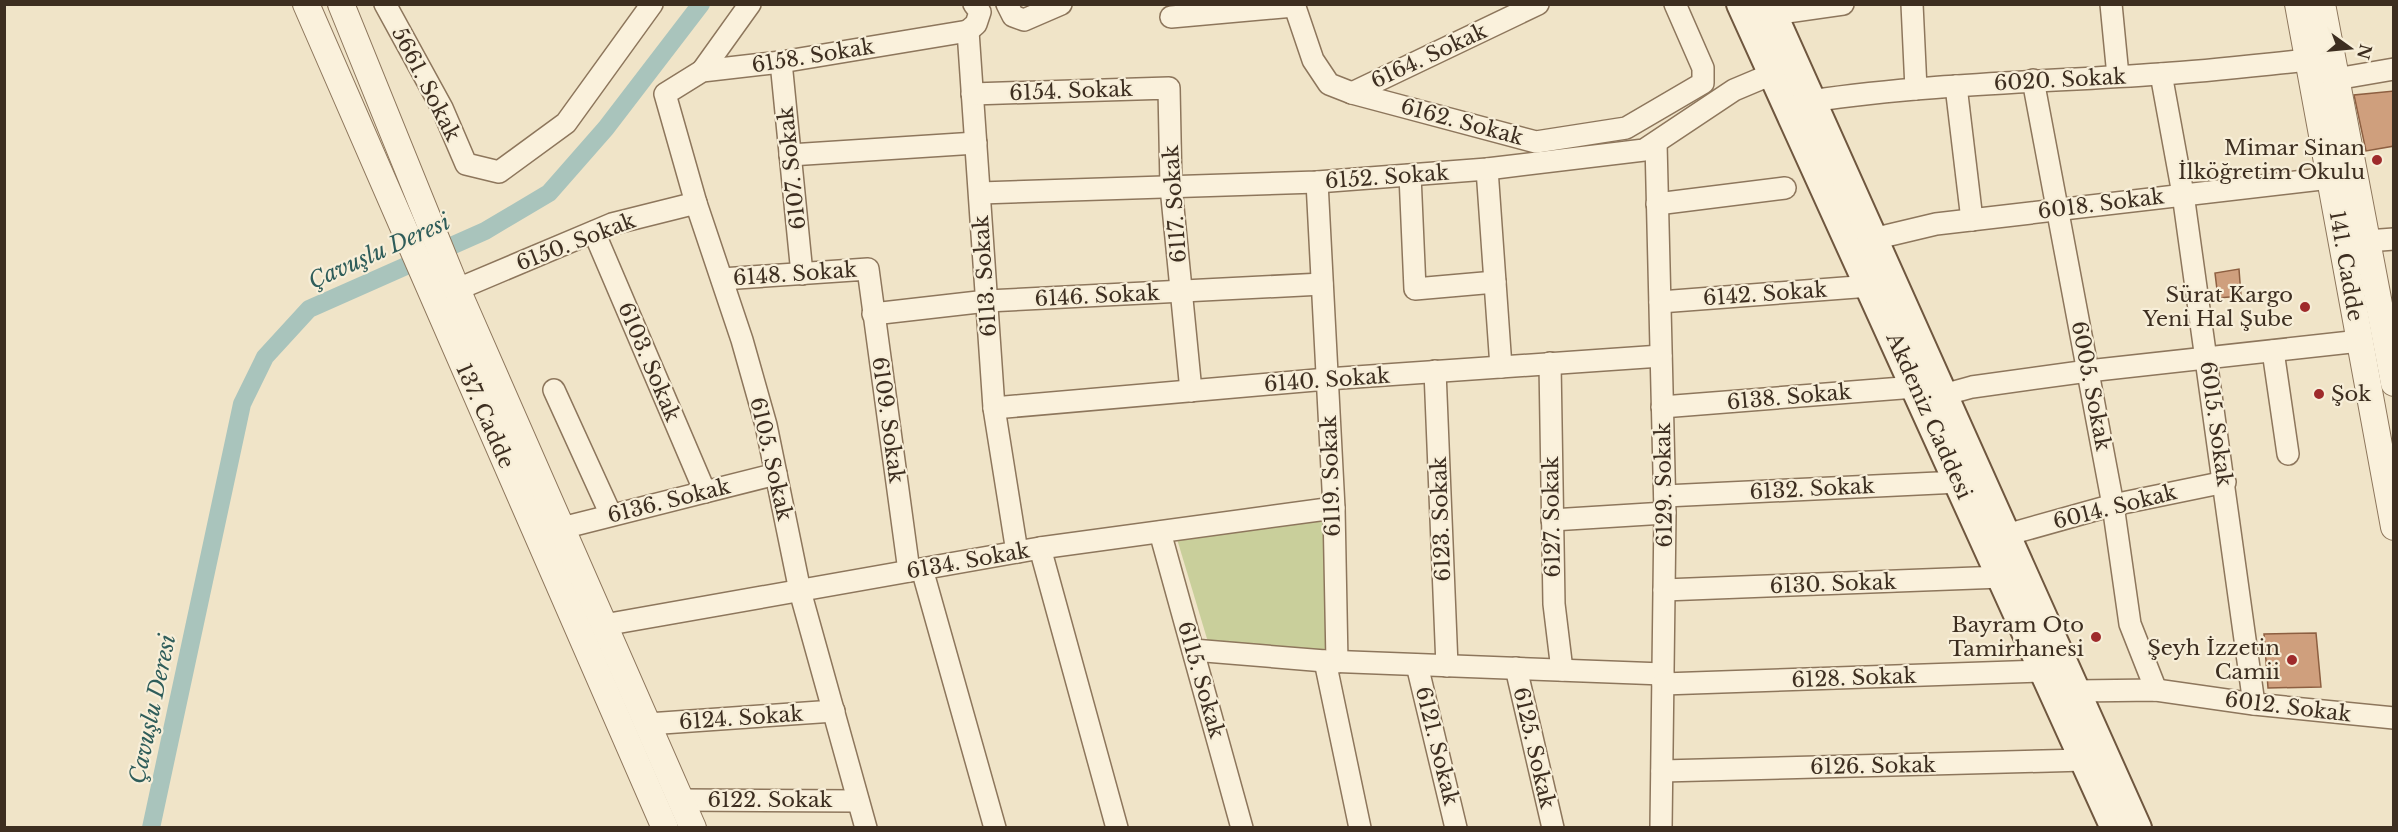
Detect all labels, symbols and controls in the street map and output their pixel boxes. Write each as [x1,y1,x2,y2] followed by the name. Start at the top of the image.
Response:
[1367,18,1491,94] street label: 6164. Sokak
[2320,18,2380,78] north arrow
[386,23,466,145] street label: 5661. Sokak
[750,33,876,79] street label: 6158. Sokak
[2353,42,2376,62] text: N
[1993,64,2127,96] street label: 6020. Sokak
[1009,76,1133,106] street label: 6154. Sokak
[1398,93,1526,151] street label: 6162. Sokak
[773,105,811,231] street label: 6107. Sokak
[2178,135,2365,185] place label: Mimar Sinan İlköğretim Okulu
[1158,144,1192,264] street label: 6117. Sokak
[2370,153,2384,167] marker: Mimar Sinan İlköğretim Okulu
[1324,160,1450,194] street label: 6152. Sokak
[2036,183,2166,225] street label: 6018. Sokak
[513,207,639,277] street label: 6150. Sokak
[304,208,454,295] water label: Çavuşlu Deresi
[2324,209,2368,323] street label: 141. Cadde
[968,214,1002,338] street label: 6113. Sokak
[732,257,858,291] street label: 6148. Sokak
[1702,277,1828,311] street label: 6142. Sokak
[1034,280,1160,312] street label: 6146. Sokak
[2142,282,2293,332] place label: Sürat Kargo Yeni Hal Şube
[612,298,686,426] street label: 6103. Sokak
[2298,300,2312,314] marker: Sürat Kargo Yeni Hal Şube
[2066,319,2116,453] street label: 6005. Sokak
[1880,328,1977,503] street label: Akdeniz Caddesi
[866,355,910,485] street label: 6109. Sokak
[450,360,520,472] street label: 137. Cadde
[2194,360,2238,488] street label: 6015. Sokak
[1263,363,1391,397] street label: 6140. Sokak
[1726,379,1852,415] street label: 6138. Sokak
[2331,381,2371,407] place label: Şok
[2312,387,2326,401] marker: Şok
[744,395,798,523] street label: 6105. Sokak
[1316,415,1346,537] street label: 6119. Sokak
[1650,422,1678,548] street label: 6129. Sokak
[1426,456,1456,582] street label: 6123. Sokak
[1538,456,1566,578] street label: 6127. Sokak
[605,473,733,529] street label: 6136. Sokak
[1749,473,1875,505] street label: 6132. Sokak
[2050,479,2180,535] street label: 6014. Sokak
[904,537,1032,585] street label: 6134. Sokak
[1769,569,1897,599] street label: 6130. Sokak
[1949,612,2084,662] place label: Bayram Oto Tamirhanesi
[1172,619,1230,741] street label: 6115. Sokak
[2089,630,2103,644] marker: Bayram Oto Tamirhanesi
[123,632,182,786] water label: Çavuşlu Deresi
[2147,635,2280,685] place label: Şeyh İzzetin Camii
[2285,653,2299,667] marker: Şeyh İzzetin Camii
[1791,663,1917,693] street label: 6128. Sokak
[1410,684,1464,808] street label: 6121. Sokak
[1507,685,1561,811] street label: 6125. Sokak
[2223,686,2353,728] street label: 6012. Sokak
[678,701,804,735] street label: 6124. Sokak
[1810,752,1936,780] street label: 6126. Sokak
[707,787,833,813] street label: 6122. Sokak

